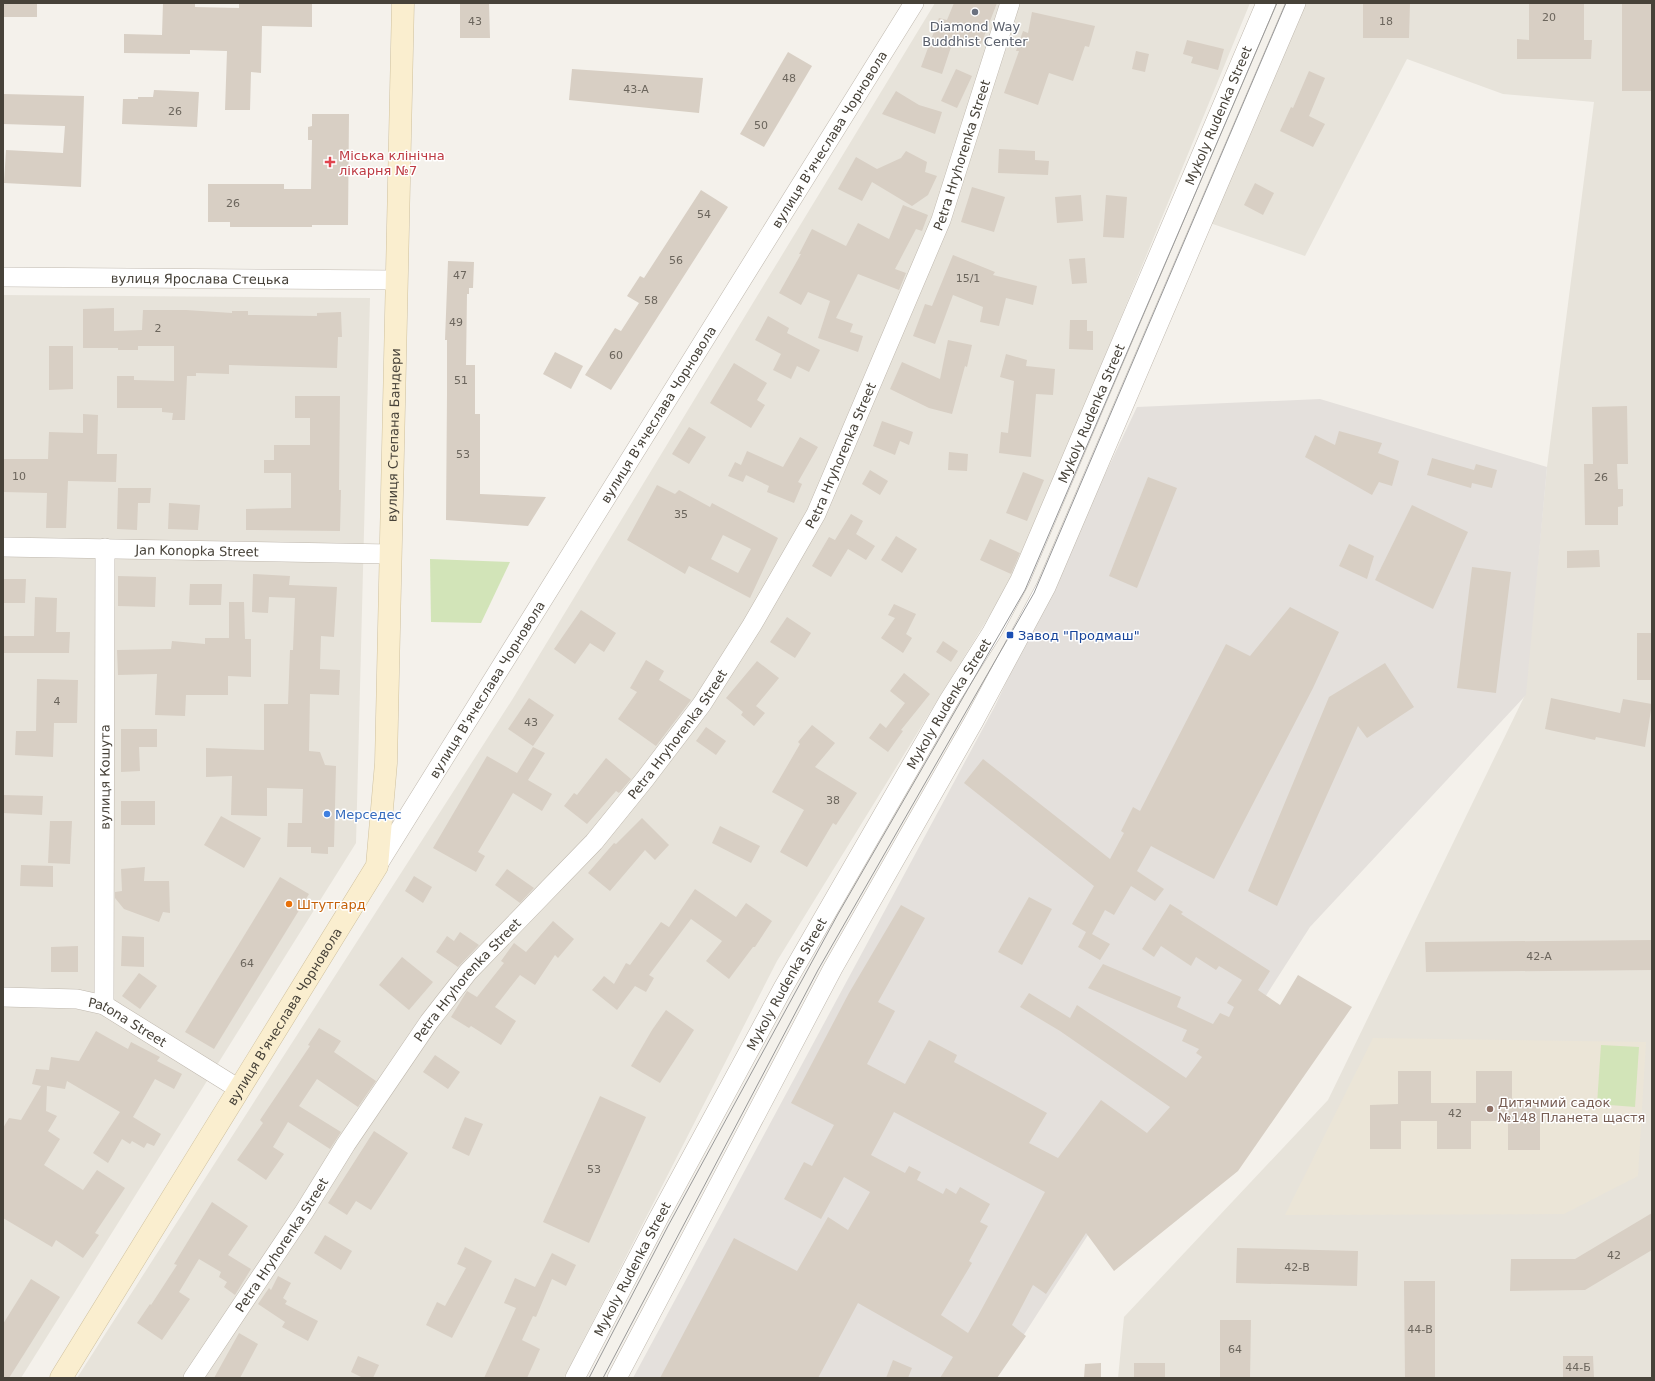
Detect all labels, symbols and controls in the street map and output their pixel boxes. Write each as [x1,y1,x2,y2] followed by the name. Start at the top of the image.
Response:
[970,7,980,17] marker: Diamond Way Buddhist Center
[1542,11,1556,24] house number: 20
[468,15,482,28] house number: 43
[1379,15,1393,28] house number: 18
[922,19,1028,49] place label: Diamond Way Buddhist Center
[1182,44,1255,187] street label: Mykoly Rudenka Street
[769,48,890,231] street label: вулиця В'ячеслава Чорновола
[782,72,796,85] house number: 48
[930,78,993,233] street label: Petra Hryhorenka Street
[623,83,649,96] house number: 43-А
[168,105,182,118] house number: 26
[754,119,768,132] house number: 50
[339,148,445,178] place label: Міська клінічна лікарня №7
[324,156,336,168] marker: Міська клінічна лікарня №7
[226,197,240,210] house number: 26
[697,208,711,221] house number: 54
[669,254,683,267] house number: 56
[453,269,467,282] house number: 47
[111,271,289,287] street label: вулиця Ярослава Стецька
[956,272,980,285] house number: 15/1
[644,294,658,307] house number: 58
[449,316,463,329] house number: 49
[155,322,162,335] house number: 2
[598,323,719,506] street label: вулиця В'ячеслава Чорновола
[1055,342,1128,485] street label: Mykoly Rudenka Street
[384,348,403,522] street label: вулиця Степана Бандери
[609,349,623,362] house number: 60
[454,374,468,387] house number: 51
[802,380,879,531] street label: Petra Hryhorenka Street
[456,448,470,461] house number: 53
[12,470,26,483] house number: 10
[1594,471,1608,484] house number: 26
[674,508,688,521] house number: 35
[134,542,259,560] street label: Jan Konopka Street
[427,598,548,781] street label: вулиця В'ячеслава Чорновола
[1018,628,1140,643] place label: Завод "Продмаш"
[1005,630,1015,640] marker: Завод "Продмаш"
[904,636,994,772] street label: Mykoly Rudenka Street
[625,667,730,802] street label: Petra Hryhorenka Street
[54,695,61,708] house number: 4
[524,716,538,729] house number: 43
[97,724,113,830] street label: вулиця Кошута
[826,794,840,807] house number: 38
[335,807,402,822] place label: Мерседес
[322,809,332,819] marker: Мерседес
[297,897,366,912] place label: Штутгард
[284,899,294,909] marker: Штутгард
[411,915,524,1045] street label: Petra Hryhorenka Street
[744,915,830,1053] street label: Mykoly Rudenka Street
[224,925,345,1108] street label: вулиця В'ячеслава Чорновола
[1526,950,1552,963] house number: 42-А
[240,957,254,970] house number: 64
[87,995,169,1050] street label: Patona Street
[1498,1095,1645,1125] place label: Дитячмий садок №148 Планета щастя
[1485,1104,1495,1114] marker: Дитячмий садок №148 Планета щастя
[1448,1107,1462,1120] house number: 42
[587,1163,601,1176] house number: 53
[232,1175,331,1315] street label: Petra Hryhorenka Street
[591,1199,674,1339] street label: Mykoly Rudenka Street
[1607,1249,1621,1262] house number: 42
[1284,1261,1310,1274] house number: 42-В
[1407,1323,1433,1336] house number: 44-В
[1228,1343,1242,1356] house number: 64
[1565,1361,1591,1374] house number: 44-Б

